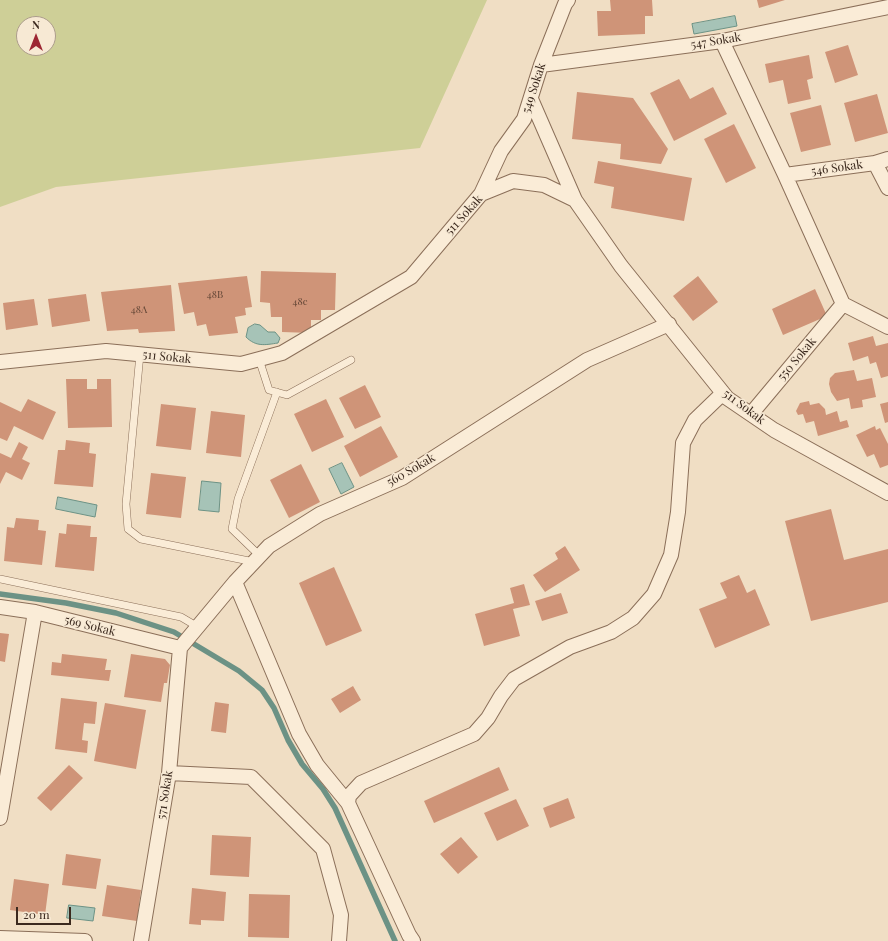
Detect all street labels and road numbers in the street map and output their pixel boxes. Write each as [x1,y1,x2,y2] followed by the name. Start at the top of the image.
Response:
[690,30,742,52] street label: 547 Sokak
[519,61,549,115] street label: 549 Sokak
[810,157,864,179] street label: 546 Sokak
[442,192,486,238] street label: 511 Sokak
[775,334,819,384] street label: 550 Sokak
[142,347,192,367] street label: 511 Sokak
[720,387,768,427] street label: 511 Sokak
[384,450,438,490] street label: 560 Sokak
[63,613,117,639] street label: 569 Sokak
[154,770,176,820] street label: 571 Sokak

